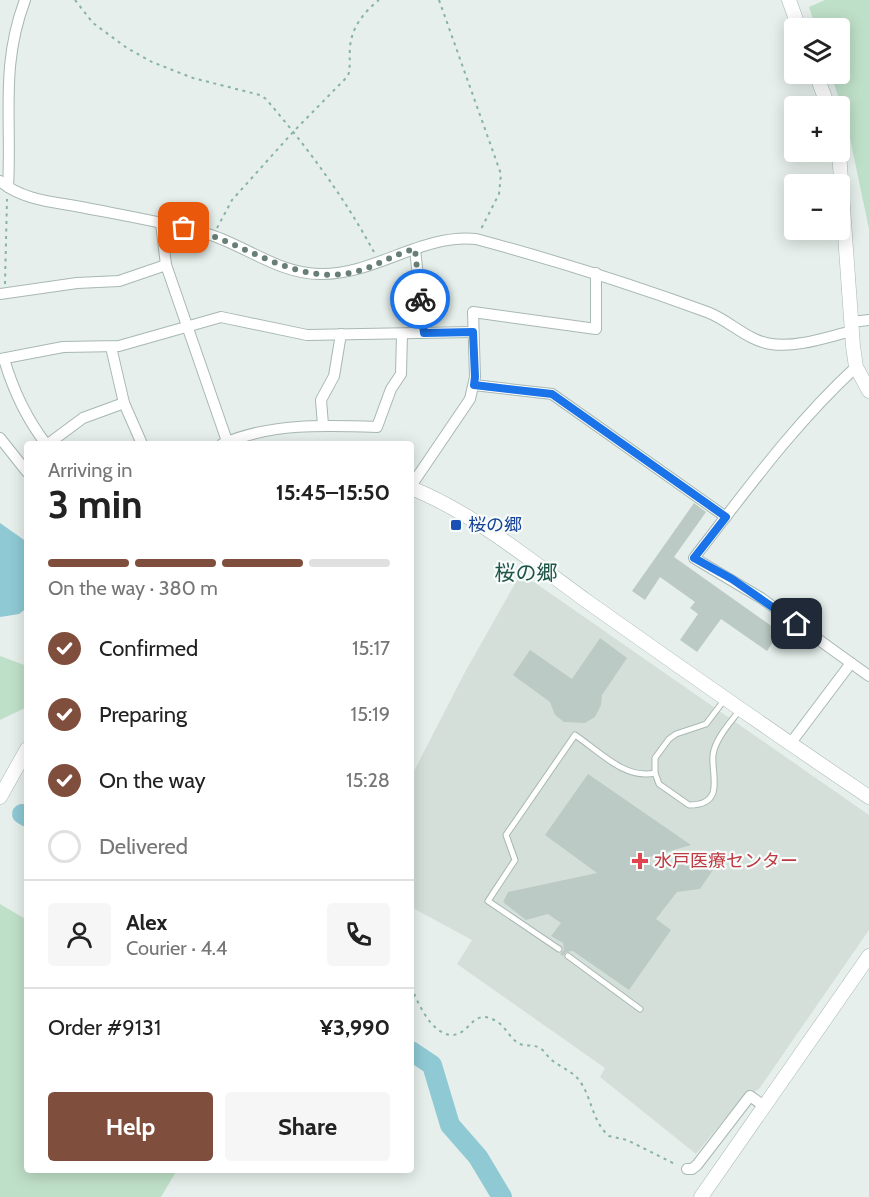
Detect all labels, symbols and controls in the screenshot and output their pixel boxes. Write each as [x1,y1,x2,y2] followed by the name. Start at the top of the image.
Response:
[784,18,850,240] map controls
[784,18,850,84] button: layers
[784,96,850,162] button: +
[784,174,850,240] button: −
[158,202,209,253] pin
[167,211,200,244] icon: bag
[390,269,450,329] courier
[404,283,437,316] icon: bike
[48,458,132,482] text: Arriving in
[276,479,390,506] text: 15:45–15:50
[48,480,143,528] text: 3 min
[468,514,522,536] place label: 桜の郷
[449,518,463,532] marker: 桜の郷
[495,560,558,585] district label: 桜の郷
[48,576,218,600] text: On the way · 380 m
[771,598,822,649] pin
[780,607,813,640] icon: home
[48,632,81,665] icon: check
[99,635,198,662] text: Confirmed
[352,636,390,660] text: 15:17
[48,698,81,731] icon: check
[99,701,187,728] text: Preparing
[351,702,390,726] text: 15:19
[48,764,81,797] icon: check
[99,767,206,794] text: On the way
[346,768,390,792] text: 15:28
[99,833,188,860] text: Delivered
[654,850,798,872] place label: 水戸医療センター
[631,852,649,870] marker: 水戸医療センター
[48,903,111,966] button: person
[327,903,390,966] button: phone
[126,909,167,936] text: Alex
[126,936,227,960] text: Courier · 4.4
[48,1014,161,1041] text: Order #9131
[320,1014,390,1041] text: ¥3,990
[48,1092,213,1161] button: Help
[225,1092,390,1161] button: Share

